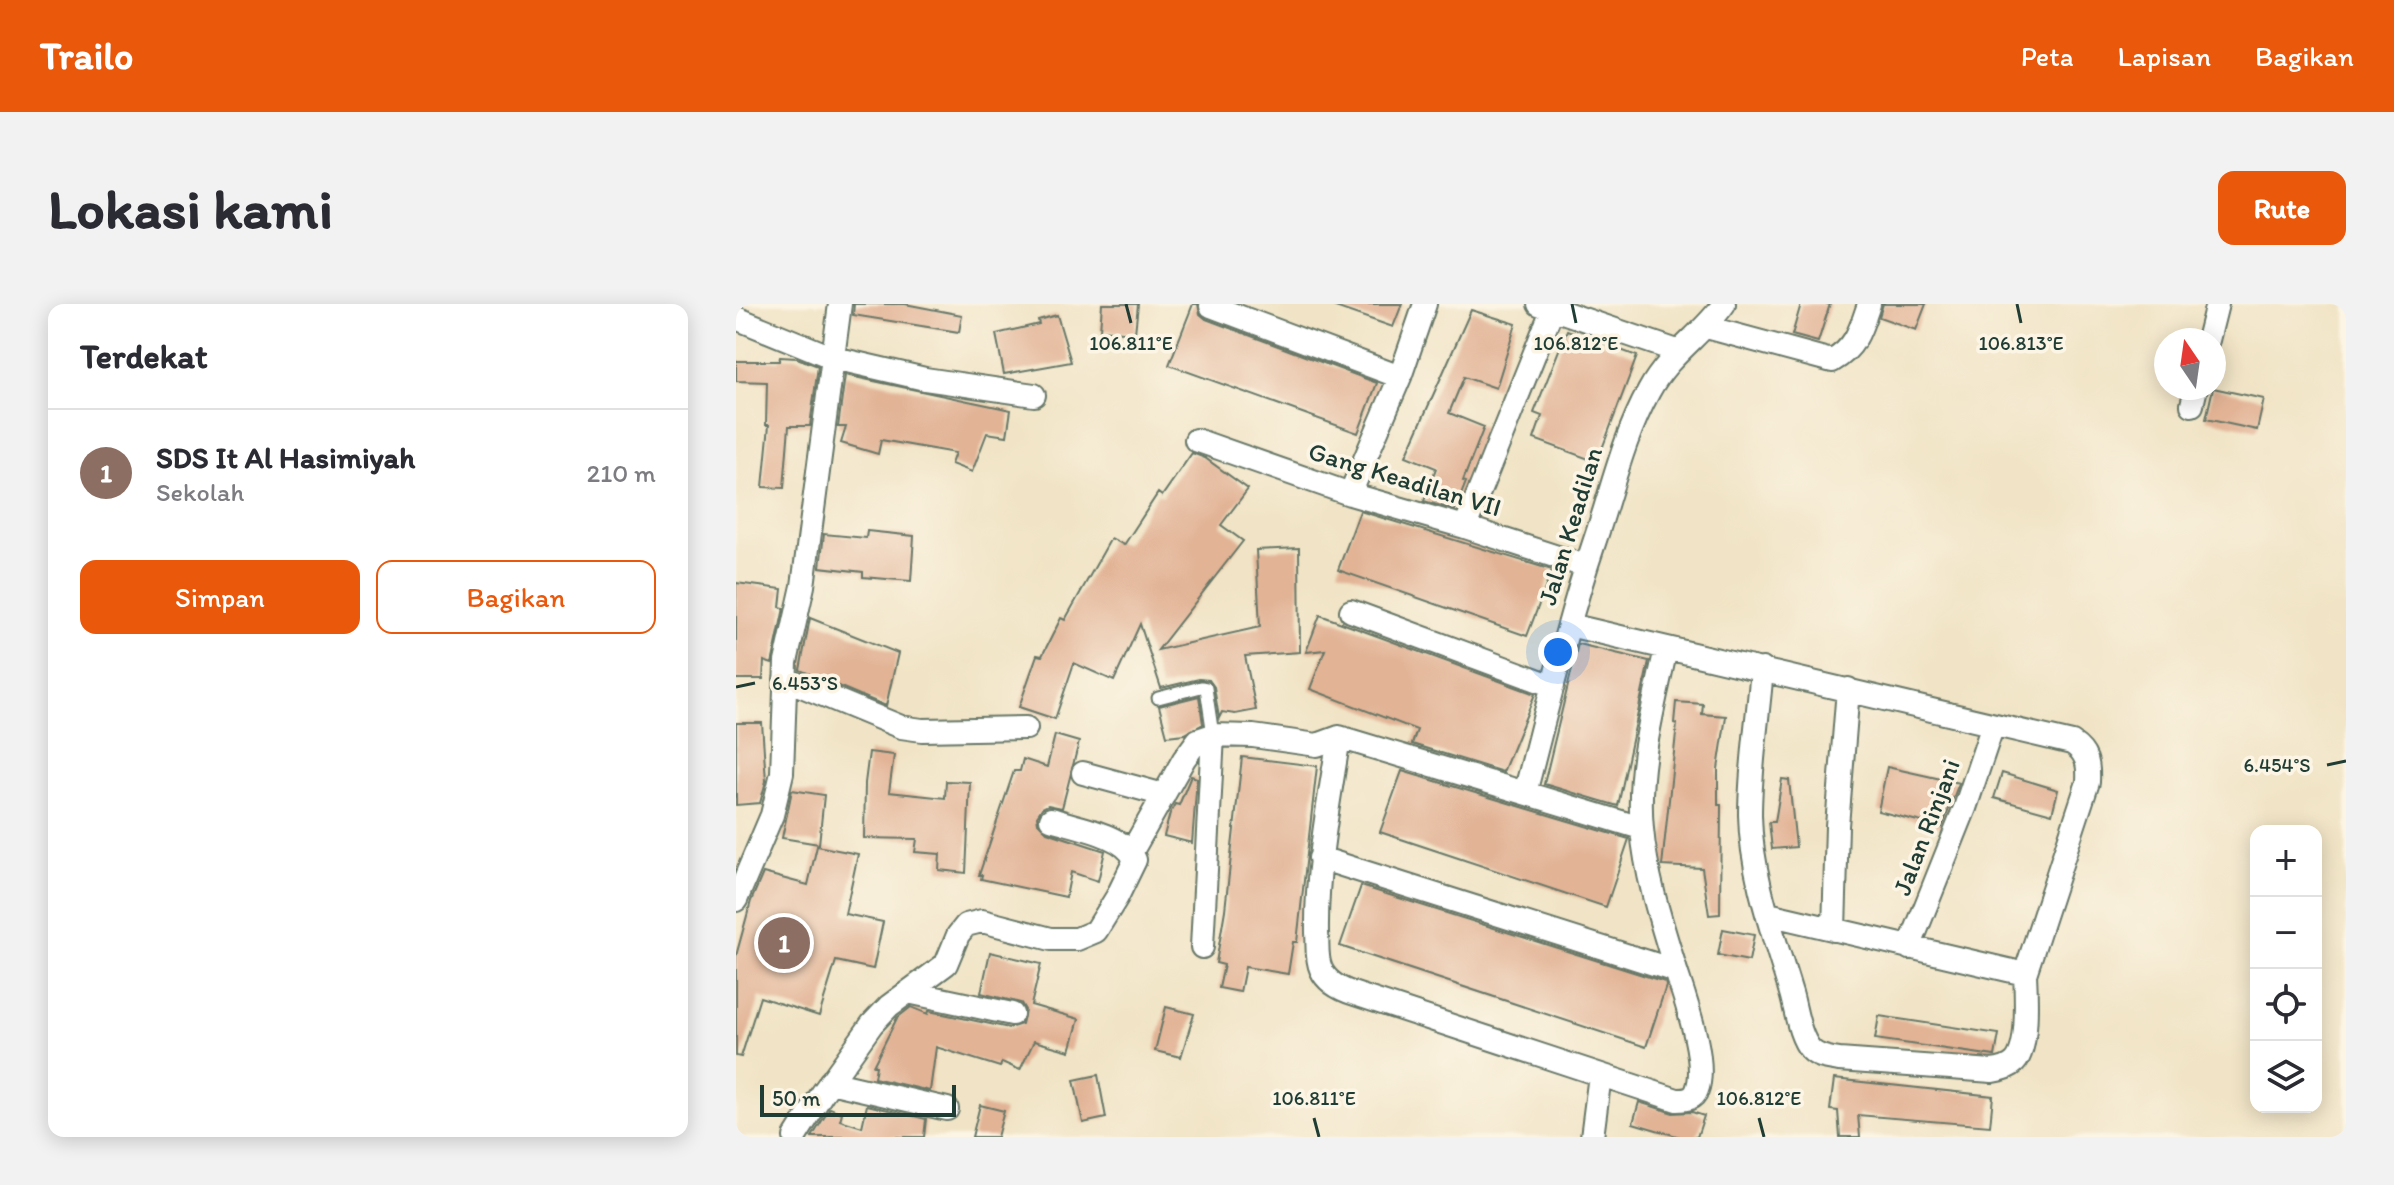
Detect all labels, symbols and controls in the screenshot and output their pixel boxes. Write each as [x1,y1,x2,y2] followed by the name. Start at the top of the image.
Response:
[40,33,133,79] text: Trailo
[2021,39,2074,73] text: Peta
[2118,39,2211,73] text: Lapisan
[2255,39,2354,73] text: Bagikan
[2218,171,2346,245] button: Rute
[48,175,333,242] text: Lokasi kami
[2154,328,2226,400] north arrow
[1089,331,1173,355] text: 106.811°E
[1534,331,1618,355] text: 106.812°E
[1978,331,2064,355] text: 106.813°E
[80,336,208,377] text: Terdekat
[1305,434,1505,524] street label: Gang Keadilan VII
[156,439,415,476] text: SDS It Al Hasimiyah
[1531,443,1609,609] street label: Jalan Keadilan
[100,457,112,489] text: 1
[587,457,656,489] text: 210 m
[156,476,244,508] text: Sekolah
[80,560,360,634] button: Simpan
[376,560,656,634] button: Bagikan
[1538,632,1578,672] your location
[772,671,838,695] text: 6.453°S
[2243,753,2311,777] text: 6.454°S
[1885,754,1967,900] street label: Jalan Rinjani
[2250,825,2322,1113] map controls
[2250,825,2322,897] button: +
[2250,897,2322,969] button: −
[758,913,810,973] pin: 1
[2250,969,2322,1041] button: locate
[2250,1041,2322,1113] button: layers
[760,1081,956,1117] scale bar
[772,1085,821,1112] text: 50 m
[1272,1086,1356,1110] text: 106.811°E
[1717,1086,1801,1110] text: 106.812°E

